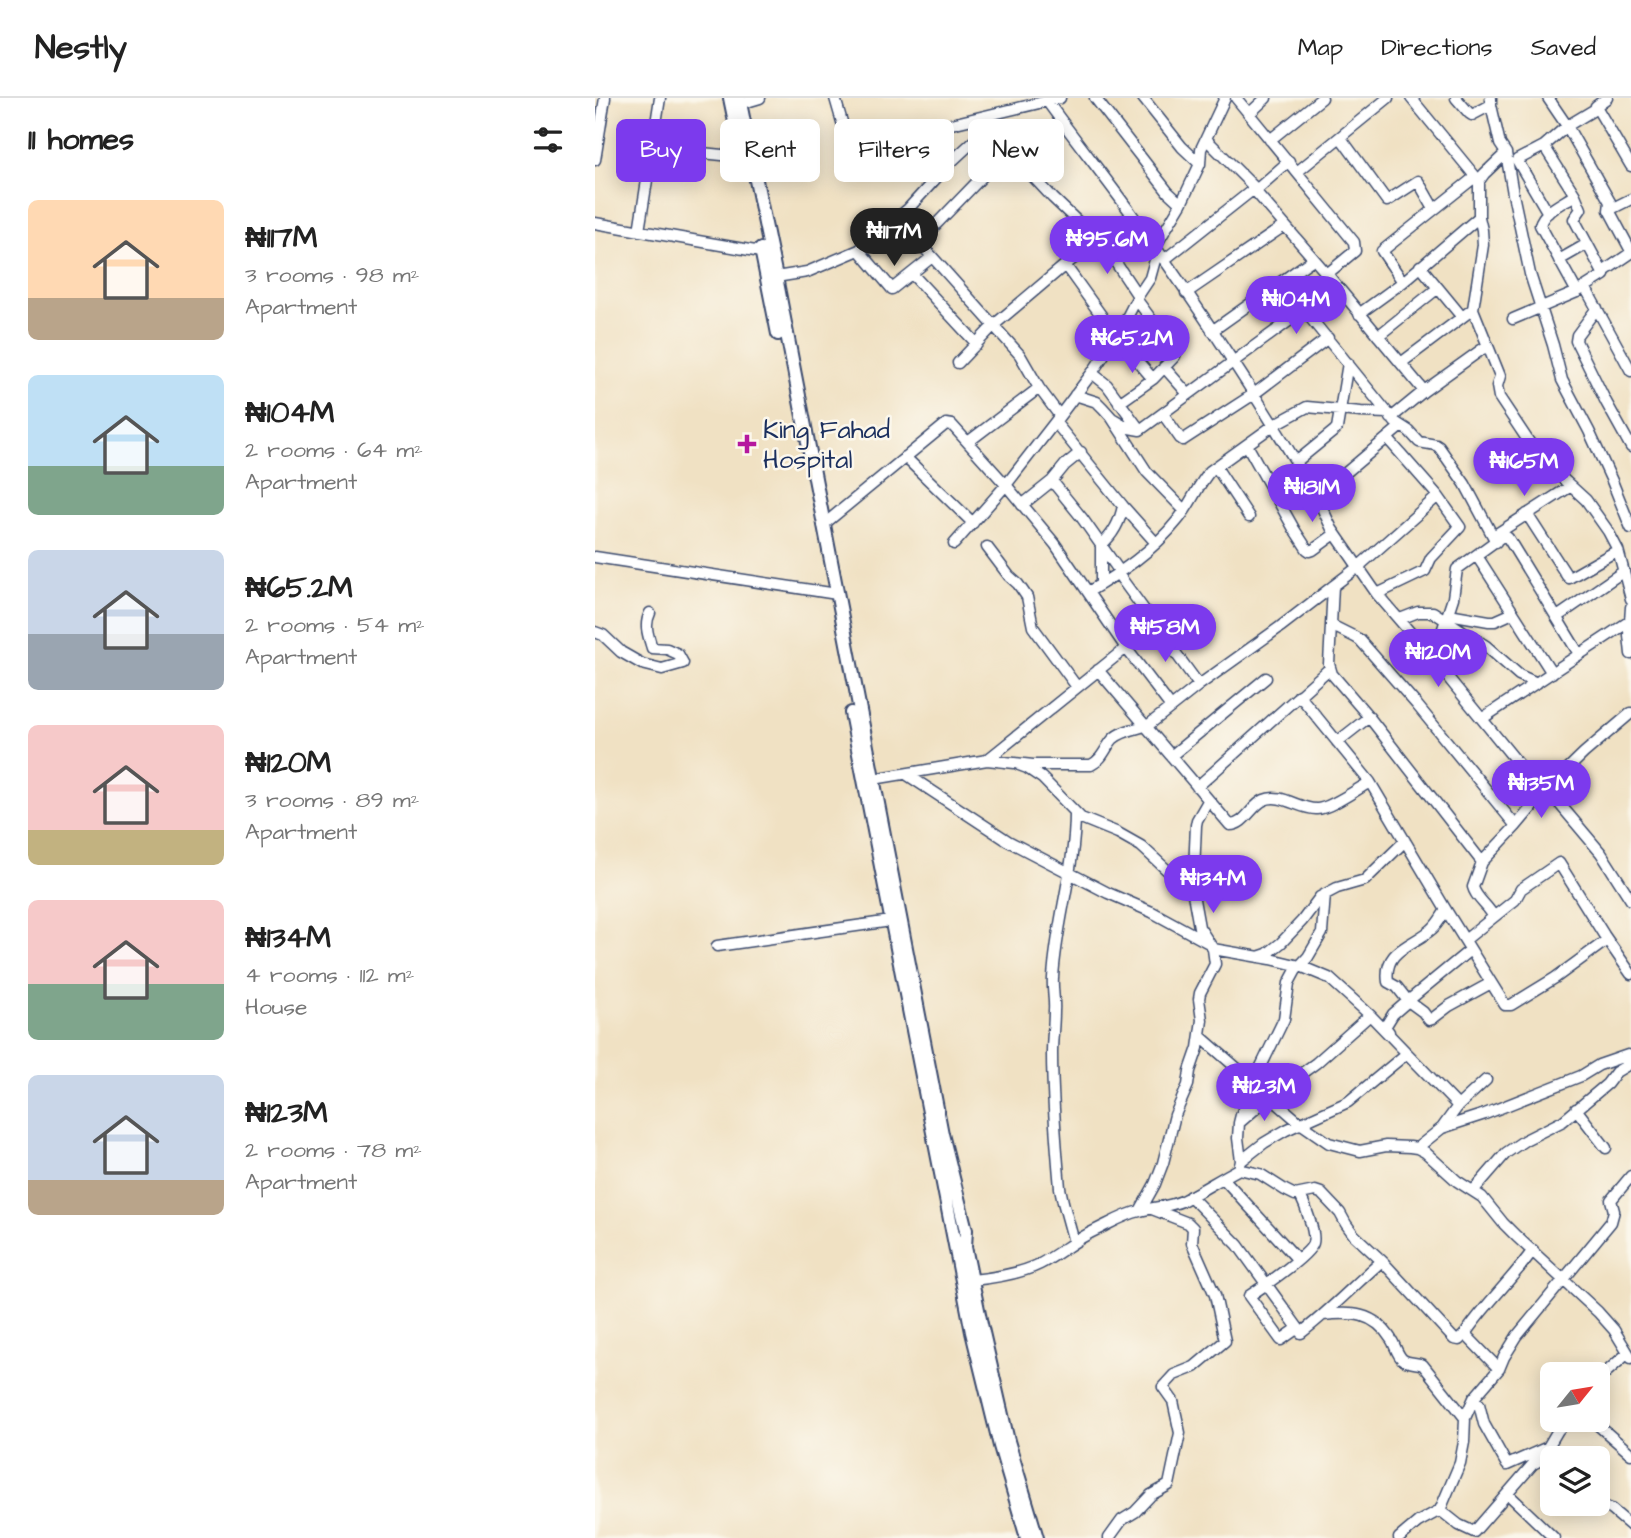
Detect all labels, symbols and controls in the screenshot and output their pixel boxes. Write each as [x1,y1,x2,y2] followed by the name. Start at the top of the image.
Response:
[35,25,127,71] text: Nestly
[1298,31,1343,65] text: Map
[1381,31,1493,65] text: Directions
[1531,31,1596,65] text: Saved
[28,119,134,161] text: 11 homes
[616,119,706,182] chip: Buy
[720,119,820,182] chip: Rent
[834,119,954,182] chip: Filters
[968,119,1064,182] chip: New
[529,121,567,159] icon: filters
[845,208,943,268] pin: ₦117M
[866,215,922,247] text: ₦117M
[1050,216,1164,276] pin: ₦95.6M
[245,217,318,259] text: ₦117M
[1066,223,1148,255] text: ₦95.6M
[84,228,168,312] icon: home
[245,259,419,291] text: 3 rooms · 98 m²
[1247,276,1345,336] pin: ₦104M
[1262,283,1330,315] text: ₦104M
[245,291,357,323] text: Apartment
[1075,316,1189,375] pin: ₦65.2M
[1091,322,1173,354] text: ₦65.2M
[245,392,335,434] text: ₦104M
[84,403,168,487] icon: home
[763,412,890,478] place label: King Fahad Hospital
[245,434,423,466] text: 2 rooms · 64 m²
[737,434,757,454] marker: King Fahad Hospital
[1475,438,1573,498] pin: ₦165M
[1489,445,1559,477] text: ₦165M
[1263,464,1361,524] pin: ₦181M
[245,466,357,498] text: Apartment
[1284,471,1340,503] text: ₦181M
[245,567,353,609] text: ₦65.2M
[84,578,168,662] icon: home
[1116,604,1214,664] pin: ₦158M
[245,609,425,641] text: 2 rooms · 54 m²
[1130,611,1200,643] text: ₦158M
[1389,630,1487,689] pin: ₦120M
[1405,636,1471,668] text: ₦120M
[245,641,357,673] text: Apartment
[245,742,331,784] text: ₦120M
[84,753,168,837] icon: home
[1492,760,1590,820] pin: ₦135M
[1508,767,1574,799] text: ₦135M
[245,784,419,816] text: 3 rooms · 89 m²
[245,816,357,848] text: Apartment
[1164,856,1262,915] pin: ₦134M
[1180,862,1246,894] text: ₦134M
[245,917,331,959] text: ₦134M
[84,928,168,1012] icon: home
[245,959,414,991] text: 4 rooms · 112 m²
[245,991,308,1023] text: House
[1215,1063,1313,1123] pin: ₦123M
[1232,1070,1296,1102] text: ₦123M
[245,1092,328,1134] text: ₦123M
[84,1103,168,1187] icon: home
[245,1134,422,1166] text: 2 rooms · 78 m²
[245,1166,357,1198] text: Apartment
[1540,1362,1610,1432] north arrow
[1540,1362,1610,1516] map controls
[1540,1446,1610,1516] button: layers

